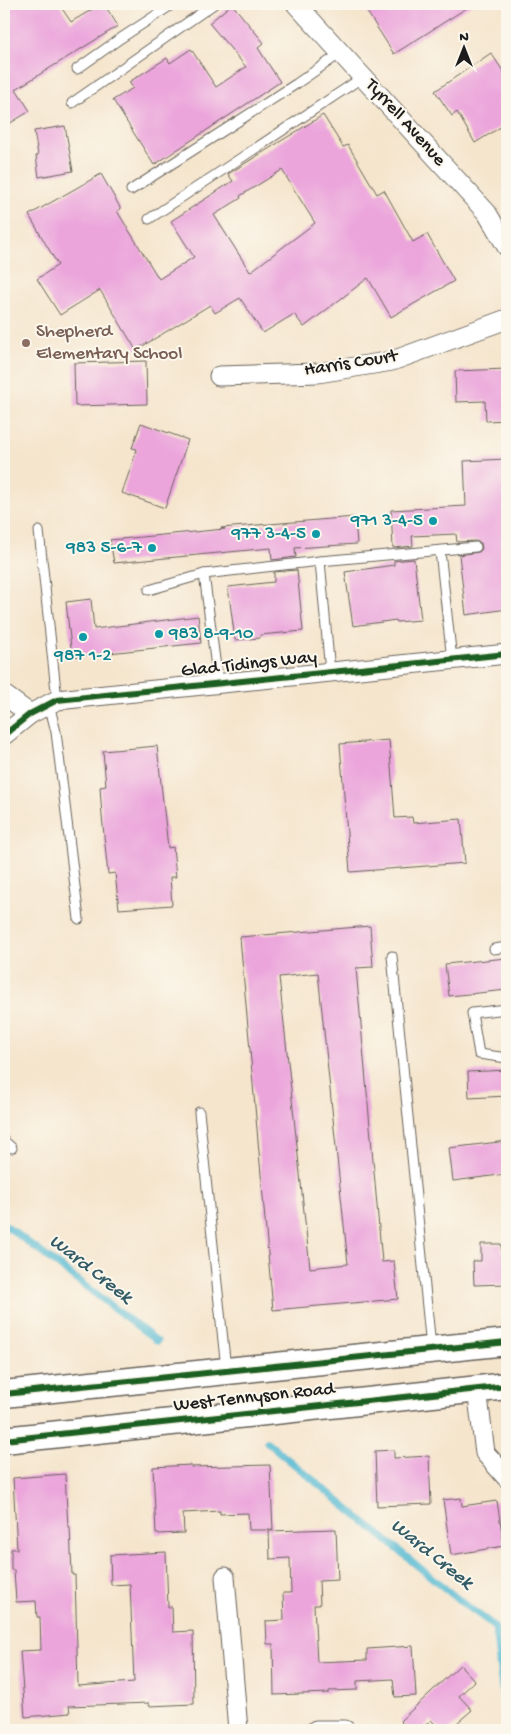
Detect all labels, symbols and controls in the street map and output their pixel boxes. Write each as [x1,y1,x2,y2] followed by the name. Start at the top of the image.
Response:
[438,22,488,72] north arrow
[459,29,469,46] text: N
[359,74,450,172] street label: Tyrrell Avenue
[36,321,182,366] place label: Shepherd Elementary School
[20,337,32,349] marker: Shepherd Elementary School
[303,345,401,383] street label: Harris Court
[350,510,423,533] place label: 971 3-4-5
[427,515,439,527] marker: 971 3-4-5
[230,523,306,546] place label: 977 3-4-5
[310,528,322,540] marker: 977 3-4-5
[65,537,143,560] place label: 983 5-6-7
[146,542,158,554] marker: 983 5-6-7
[168,623,254,646] place label: 983 8-9-10
[153,628,165,640] marker: 983 8-9-10
[77,631,89,643] marker: 987 1-2
[53,645,112,668] place label: 987 1-2
[180,646,319,684] street label: Glad Tidings Way
[44,1230,138,1311] water label: Ward Creek
[172,1378,337,1418] street label: West Tennyson Road
[385,1515,478,1596] water label: Ward Creek

